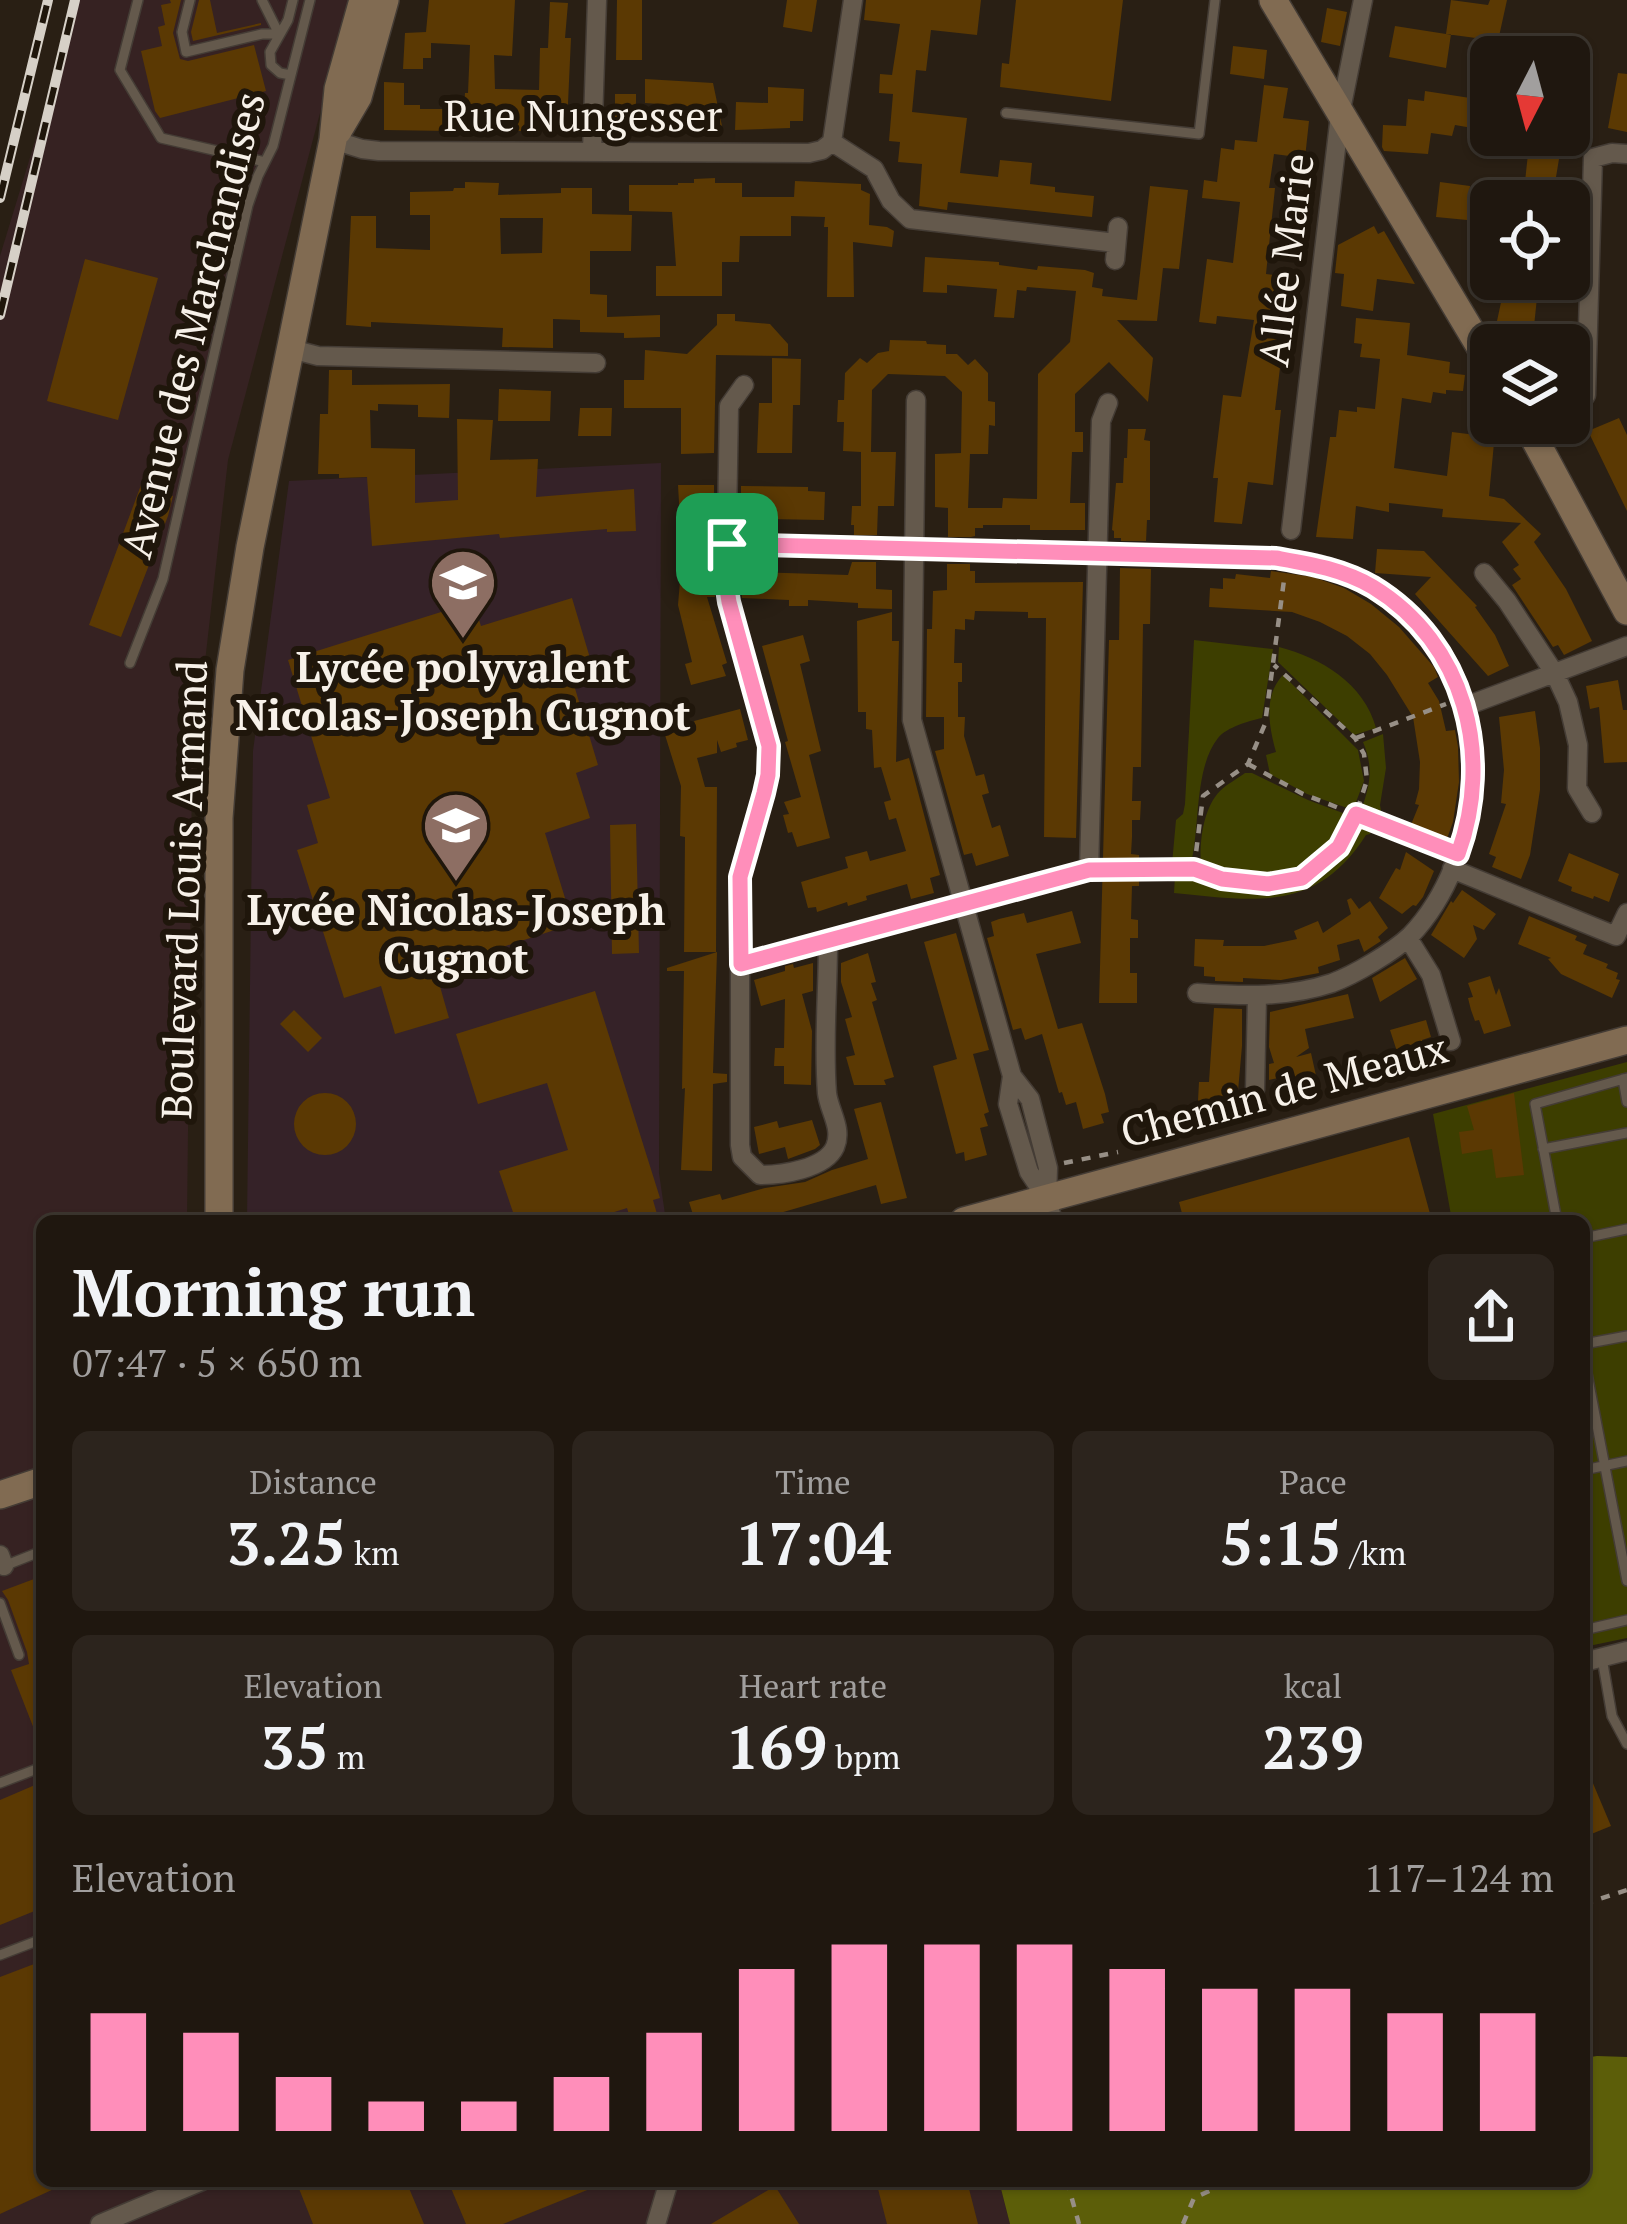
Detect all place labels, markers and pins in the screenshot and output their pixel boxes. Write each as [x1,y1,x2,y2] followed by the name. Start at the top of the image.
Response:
[676,493,778,595] pin
[428,547,498,641] school or university icon: Lycée polyvalent Nicolas-Joseph Cugnot
[235,638,691,742] place label: Lycée polyvalent Nicolas-Joseph Cugnot
[421,790,491,884] school or university icon: Lycée Nicolas-Joseph Cugnot
[247,881,665,985] place label: Lycée Nicolas-Joseph Cugnot

